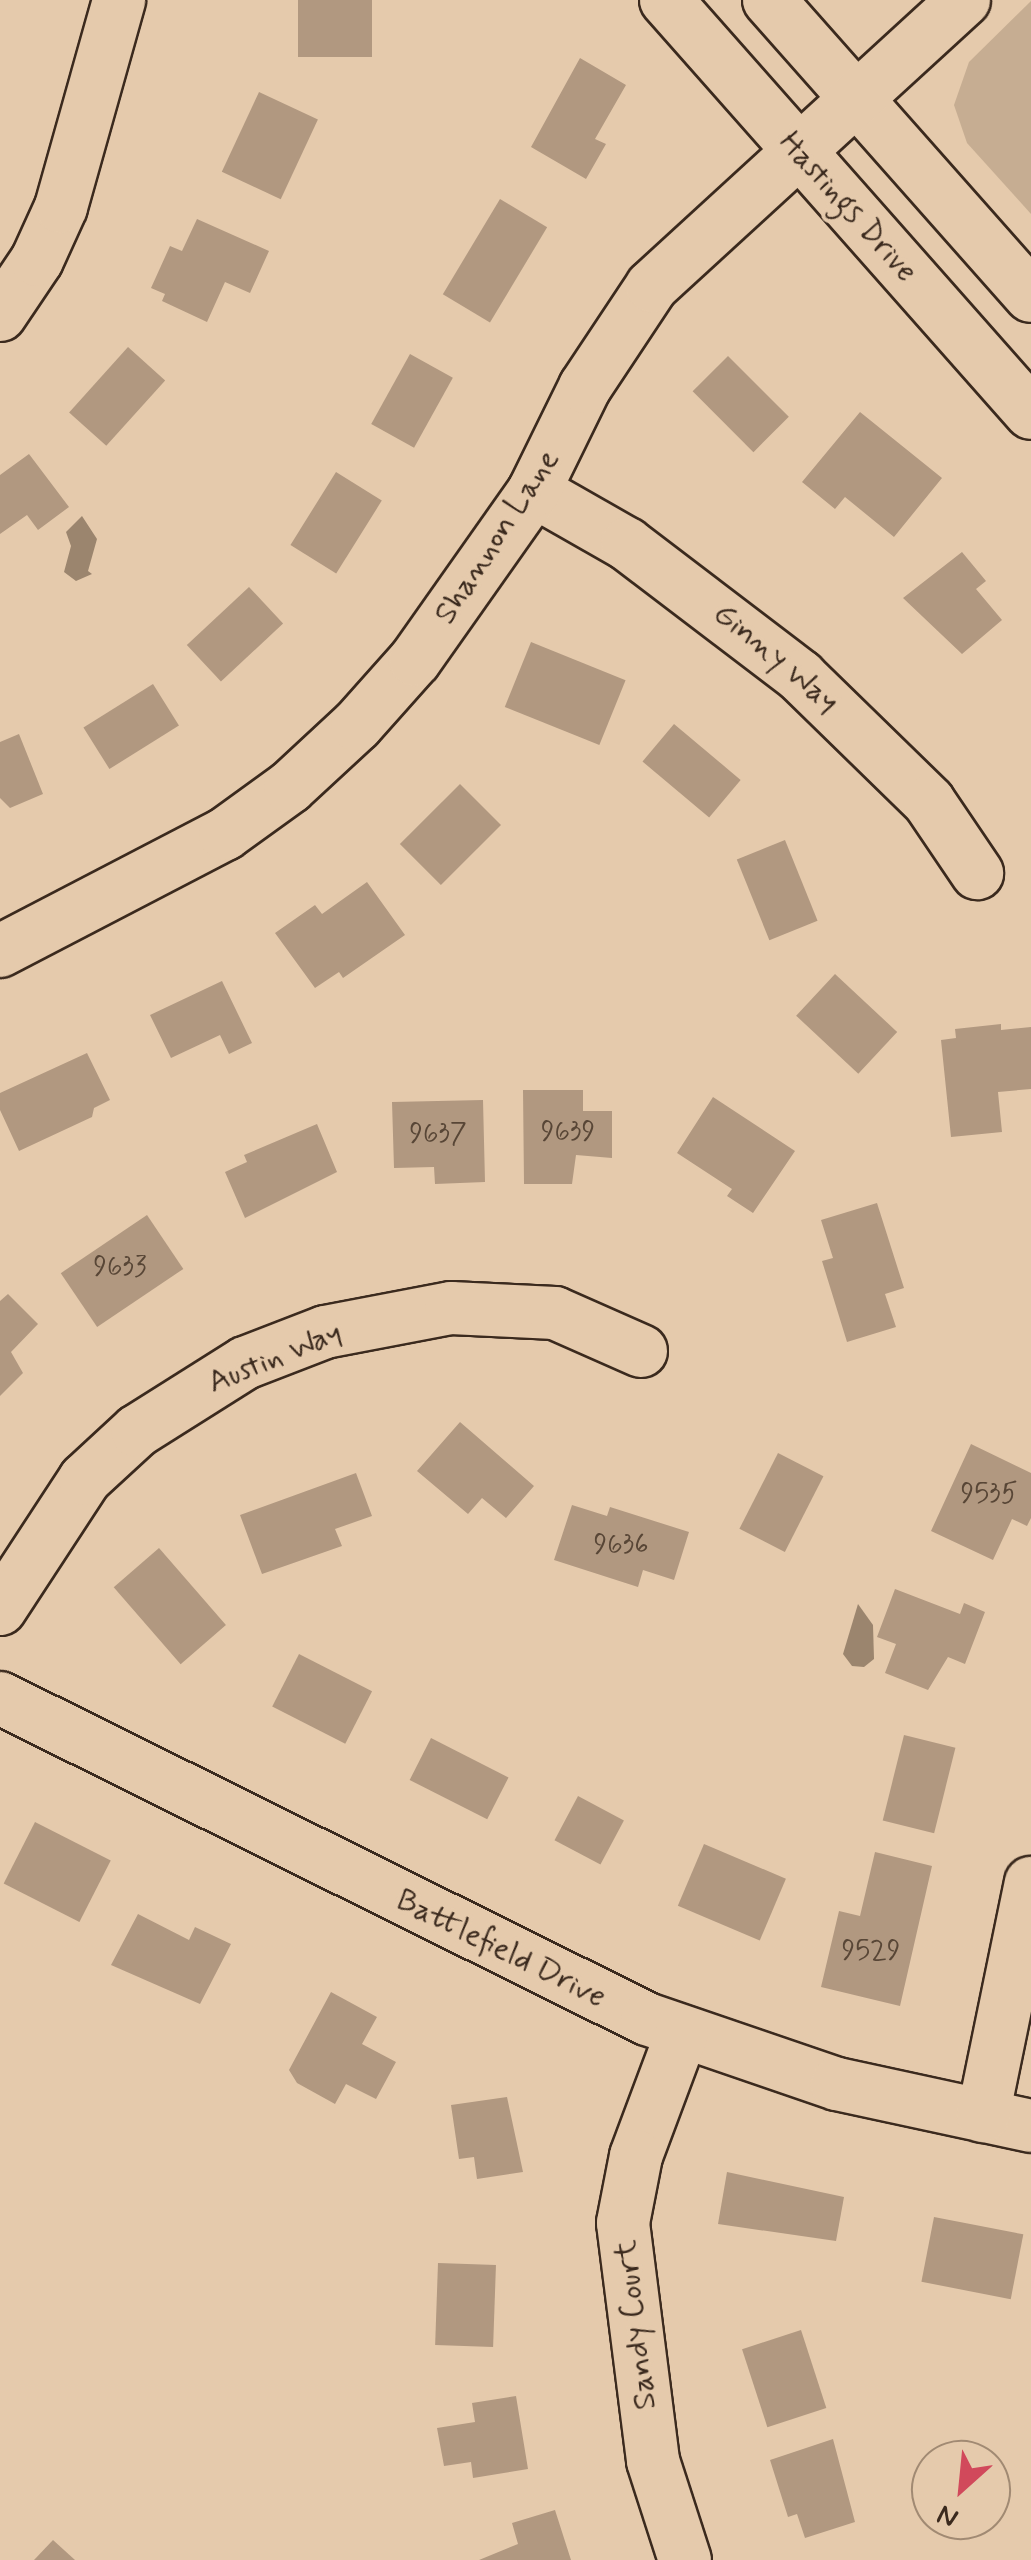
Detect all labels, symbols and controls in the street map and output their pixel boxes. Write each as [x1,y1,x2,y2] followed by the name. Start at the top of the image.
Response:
[770,124,926,290] street label: Hastings Drive
[427,443,567,631] street label: Shannon Lane
[704,593,848,723] street label: Ginny Way
[541,1116,595,1150] house number: 9639
[409,1118,467,1152] house number: 9637
[93,1251,147,1285] house number: 9633
[199,1312,351,1404] street label: Austin Way
[961,1478,1017,1512] house number: 9535
[594,1529,648,1563] house number: 9636
[391,1882,611,2016] street label: Battlefield Drive
[841,1935,901,1969] house number: 9529
[607,2239,665,2411] street label: Sandy Court
[911,2440,1011,2540] north arrow
[931,2495,965,2536] text: N

